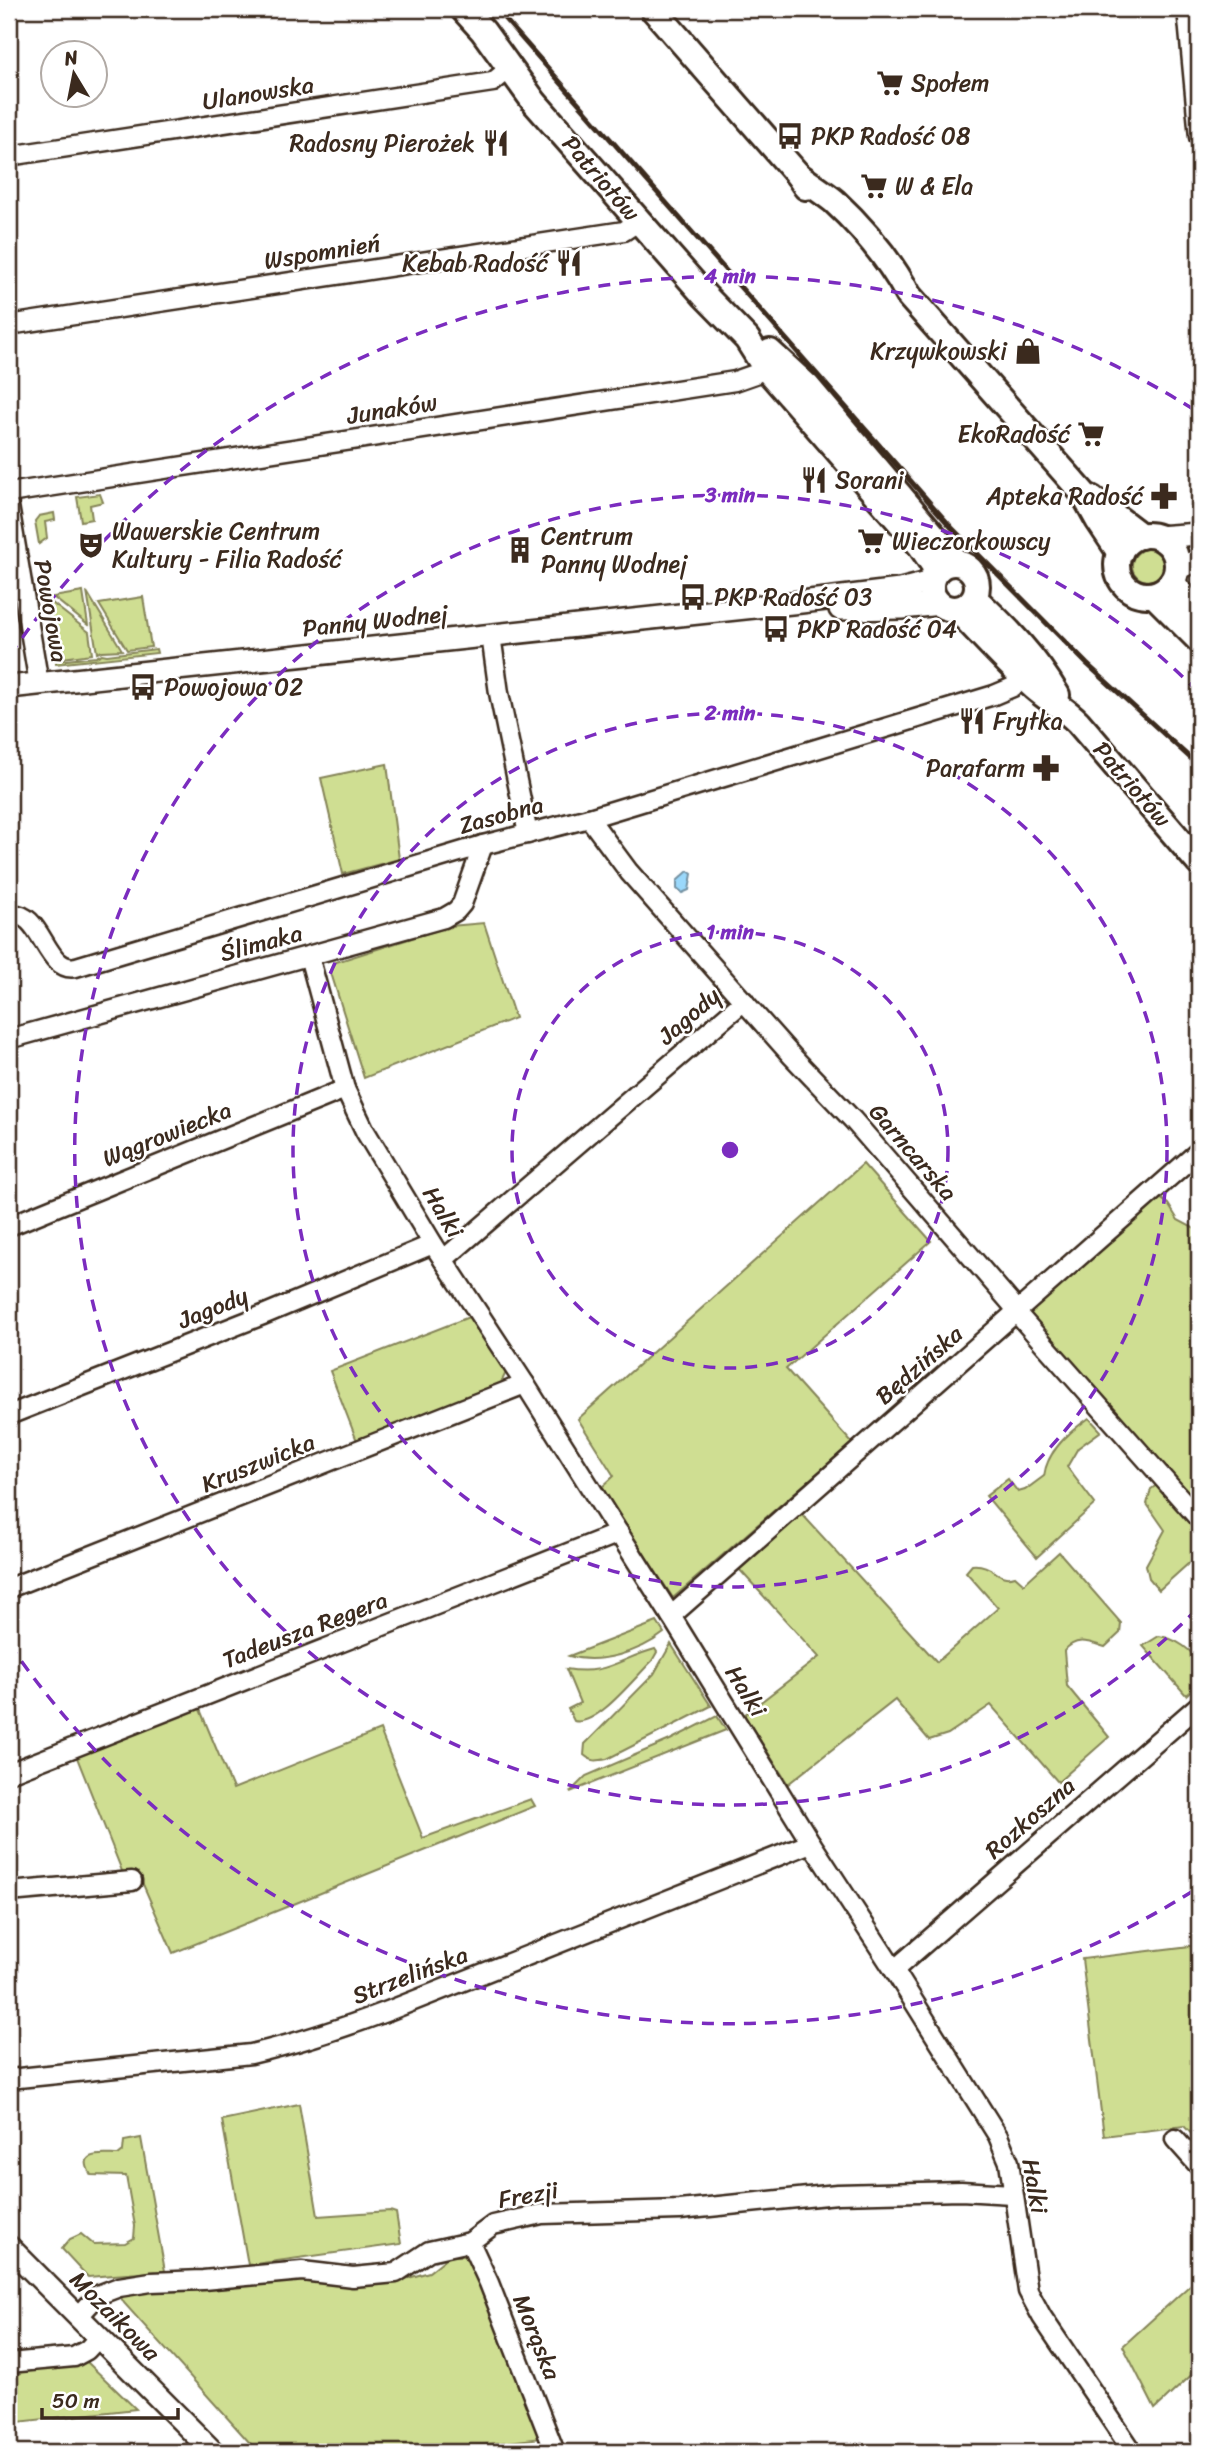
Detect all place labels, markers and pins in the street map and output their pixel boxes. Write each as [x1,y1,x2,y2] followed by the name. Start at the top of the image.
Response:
[911,62,990,104] place label: Społem
[875,68,905,98] supermarket icon: Społem
[811,115,971,157] place label: PKP Radość 08
[775,121,805,151] bus stop icon: PKP Radość 08
[290,122,475,164] place label: Radosny Pierożek
[481,128,511,158] restaurant icon: Radosny Pierożek
[895,165,973,207] place label: W & Ela
[859,171,889,201] supermarket icon: W & Ela
[402,242,550,284] place label: Kebab Radość
[554,248,584,278] restaurant icon: Kebab Radość
[870,330,1008,372] place label: Krzywkowski
[1013,336,1043,366] shop icon: Krzywkowski
[958,413,1072,455] place label: EkoRadość
[1076,419,1106,449] supermarket icon: EkoRadość
[835,459,904,501] place label: Sorani
[799,465,829,495] restaurant icon: Sorani
[985,475,1145,517] place label: Apteka Radość
[1149,481,1179,511] pharmacy icon: Apteka Radość
[112,510,344,580] place label: Wawerskie Centrum Kultury - Filia Radość
[541,515,688,585] place label: Centrum Panny Wodnej
[892,520,1051,562] place label: Wieczorkowscy
[856,526,886,556] supermarket icon: Wieczorkowscy
[76,530,106,560] theatre icon: Wawerskie Centrum Kultury - Filia Radość
[505,535,535,565] building icon: Centrum Panny Wodnej
[714,576,872,618] place label: PKP Radość 03
[678,582,708,612] bus stop icon: PKP Radość 03
[797,608,957,650] place label: PKP Radość 04
[761,614,791,644] bus stop icon: PKP Radość 04
[164,666,303,708] place label: Powojowa 02
[128,672,158,702] bus stop icon: Powojowa 02
[993,700,1063,742] place label: Frytka
[957,706,987,736] restaurant icon: Frytka
[926,747,1025,789] place label: Parafarm
[1031,753,1061,783] pharmacy icon: Parafarm
[718,1138,742,1162] centre of rings

